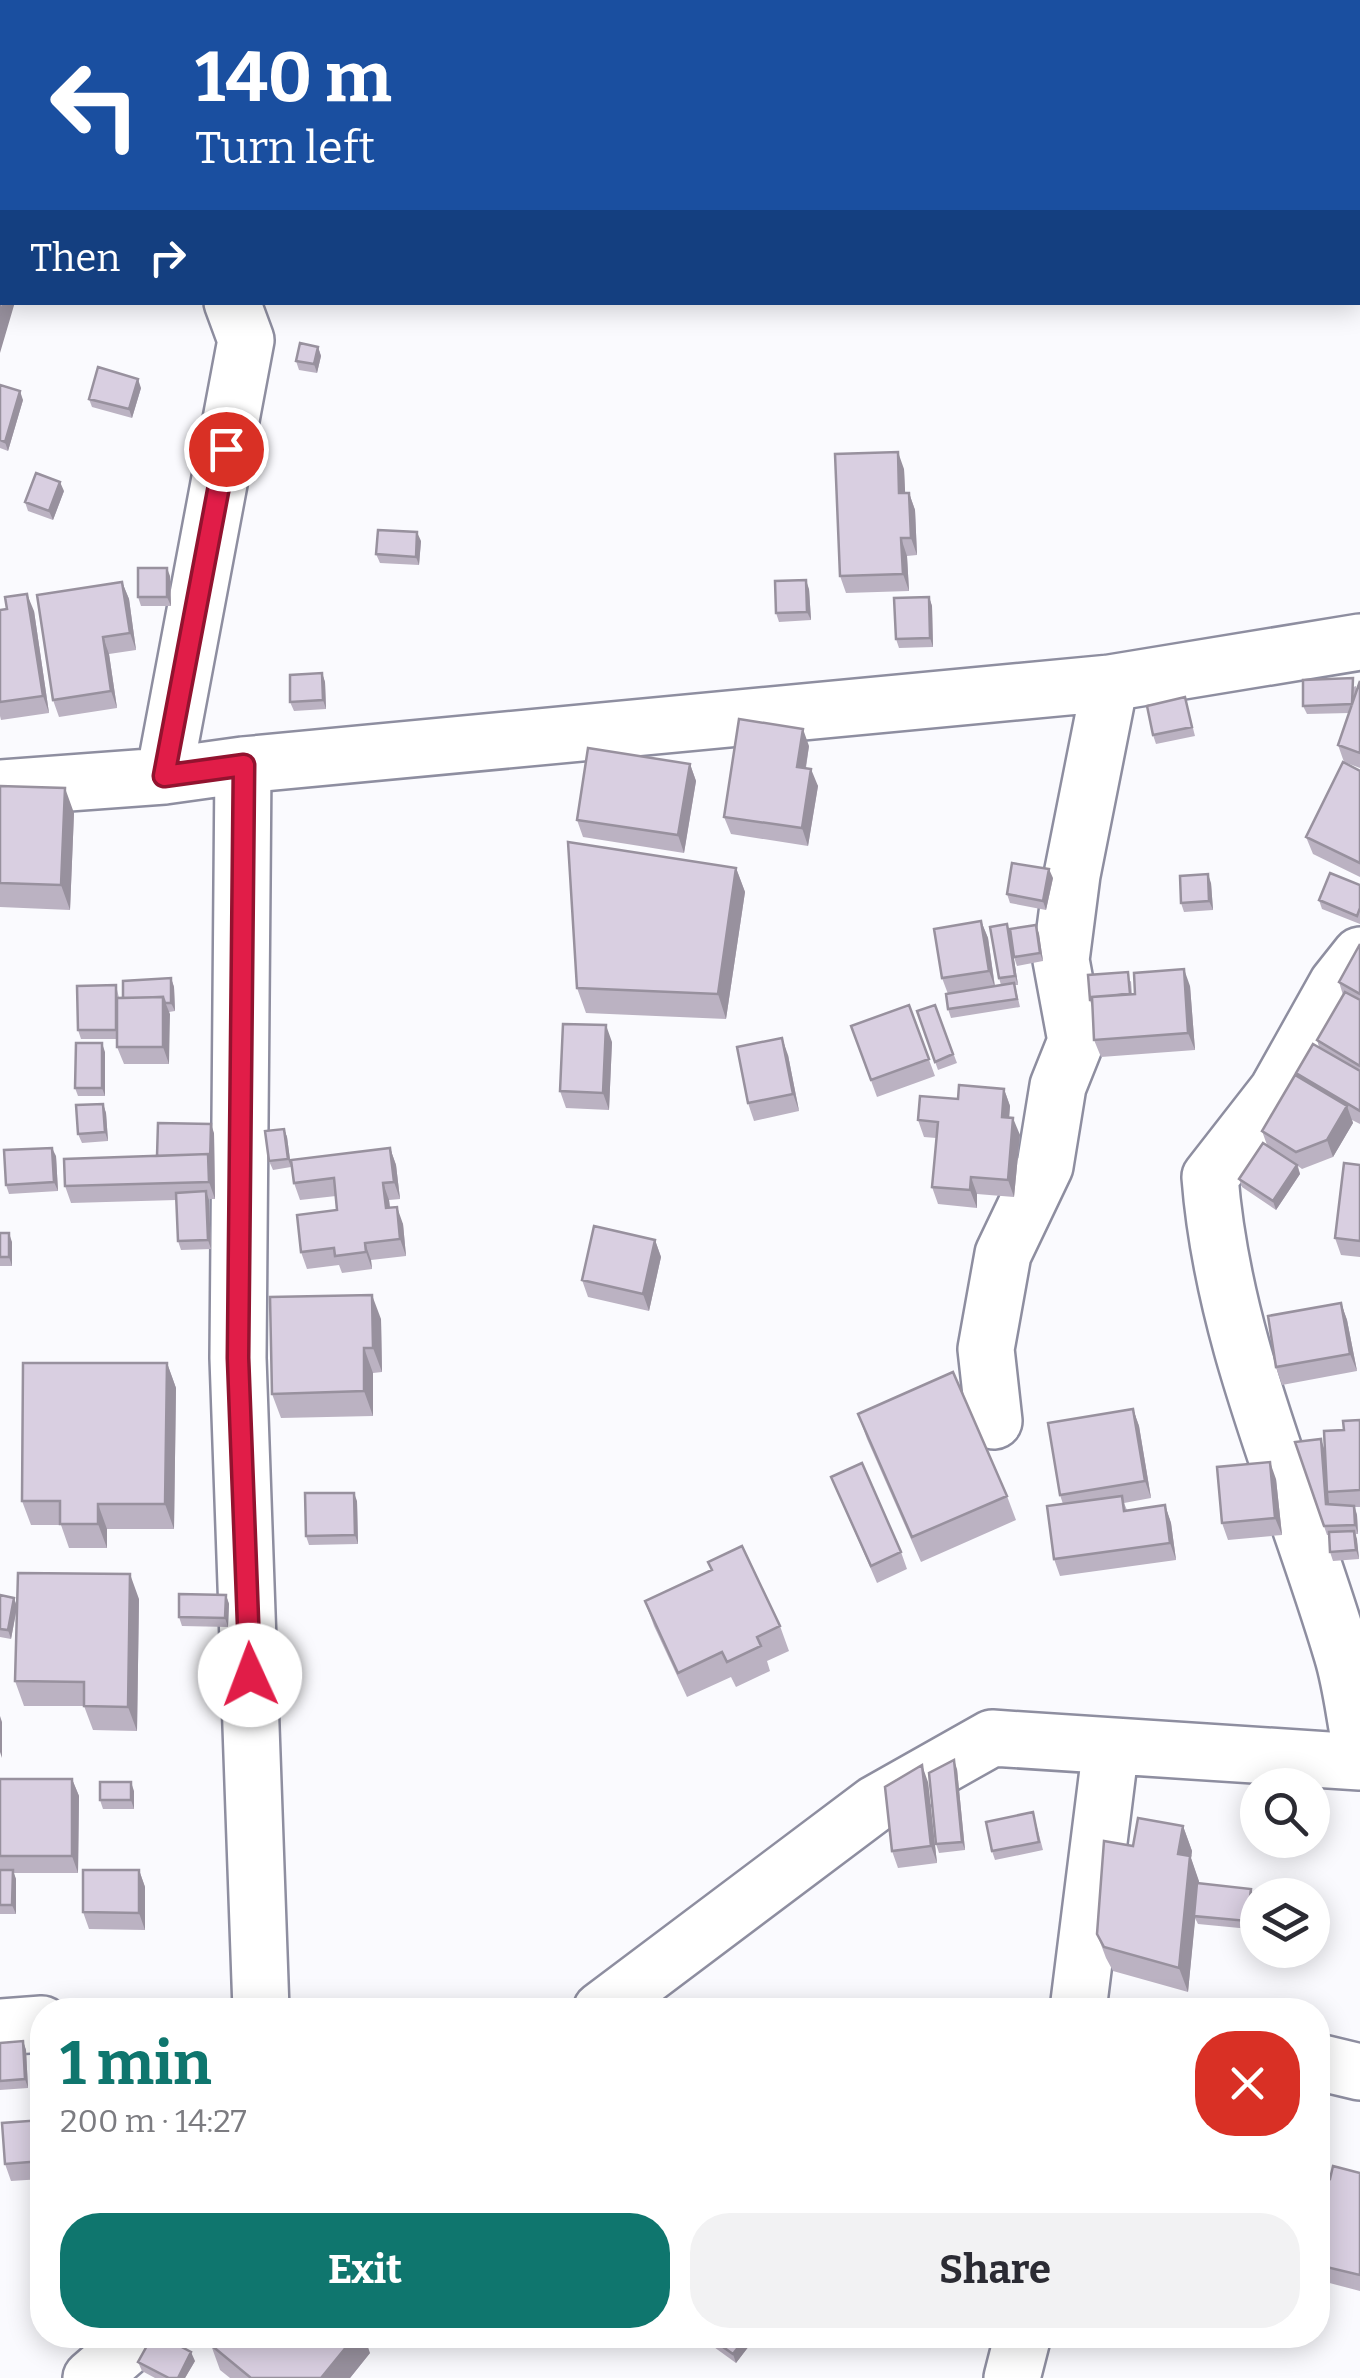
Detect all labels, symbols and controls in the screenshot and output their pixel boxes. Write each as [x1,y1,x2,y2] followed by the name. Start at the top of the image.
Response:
[195,36,392,120] text: 140 m
[30,40,160,170] icon: left
[195,121,375,175] text: Turn left
[140,230,195,285] icon: right
[30,235,120,281] text: Then
[184,407,269,492] pin
[199,422,254,477] icon: arrive
[198,1623,302,1727] position arrow
[1240,1768,1330,1968] map controls
[1240,1768,1330,1858] button: search
[1240,1878,1330,1968] button: layers
[60,2028,212,2100] text: 1 min
[1195,2031,1300,2136] button: close
[60,2102,247,2140] text: 200 m · 14:27
[60,2213,670,2328] button: Exit
[690,2213,1300,2328] button: Share

